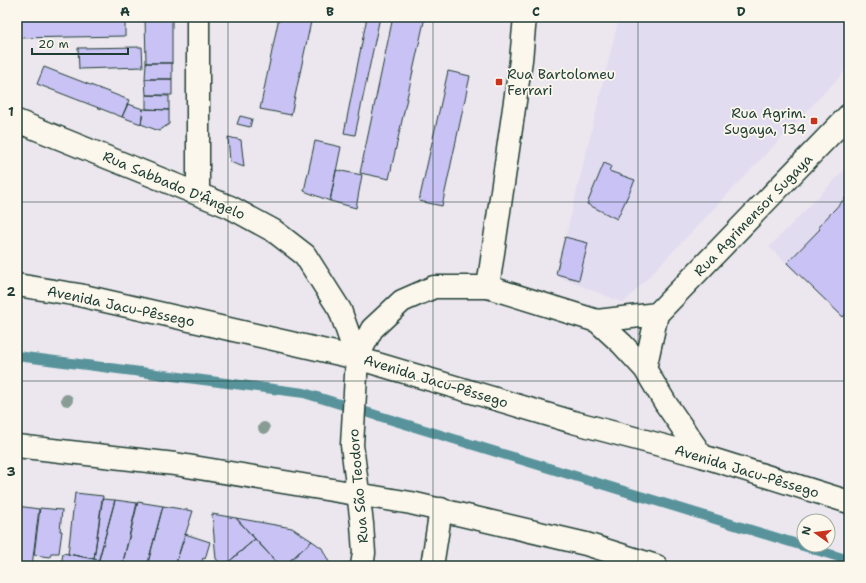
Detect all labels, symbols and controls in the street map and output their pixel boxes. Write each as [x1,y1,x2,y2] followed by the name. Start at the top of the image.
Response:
[120,3,130,20] text: A
[326,3,334,20] text: B
[532,3,540,20] text: C
[736,3,746,20] text: D
[32,30,128,56] scale bar
[38,36,69,52] text: 20 m
[507,65,615,99] place label: Rua Bartolomeu Ferrari
[494,77,504,87] marker: Rua Bartolomeu Ferrari
[8,103,14,120] text: 1
[724,104,806,138] place label: Rua Agrim. Sugaya, 134
[809,116,819,126] marker: Rua Agrim. Sugaya, 134
[100,147,248,223] street label: Rua Sabbado D'Ângelo
[690,150,816,280] street label: Rua Agrimensor Sugaya
[46,282,196,330] street label: Avenida Jacu-Pêssego
[6,283,16,300] text: 2
[362,350,510,412] street label: Avenida Jacu-Pêssego
[344,428,372,544] street label: Rua São Teodoro
[673,440,821,502] street label: Avenida Jacu-Pêssego
[6,463,16,480] text: 3
[796,513,836,553] north arrow
[798,524,815,537] text: N

